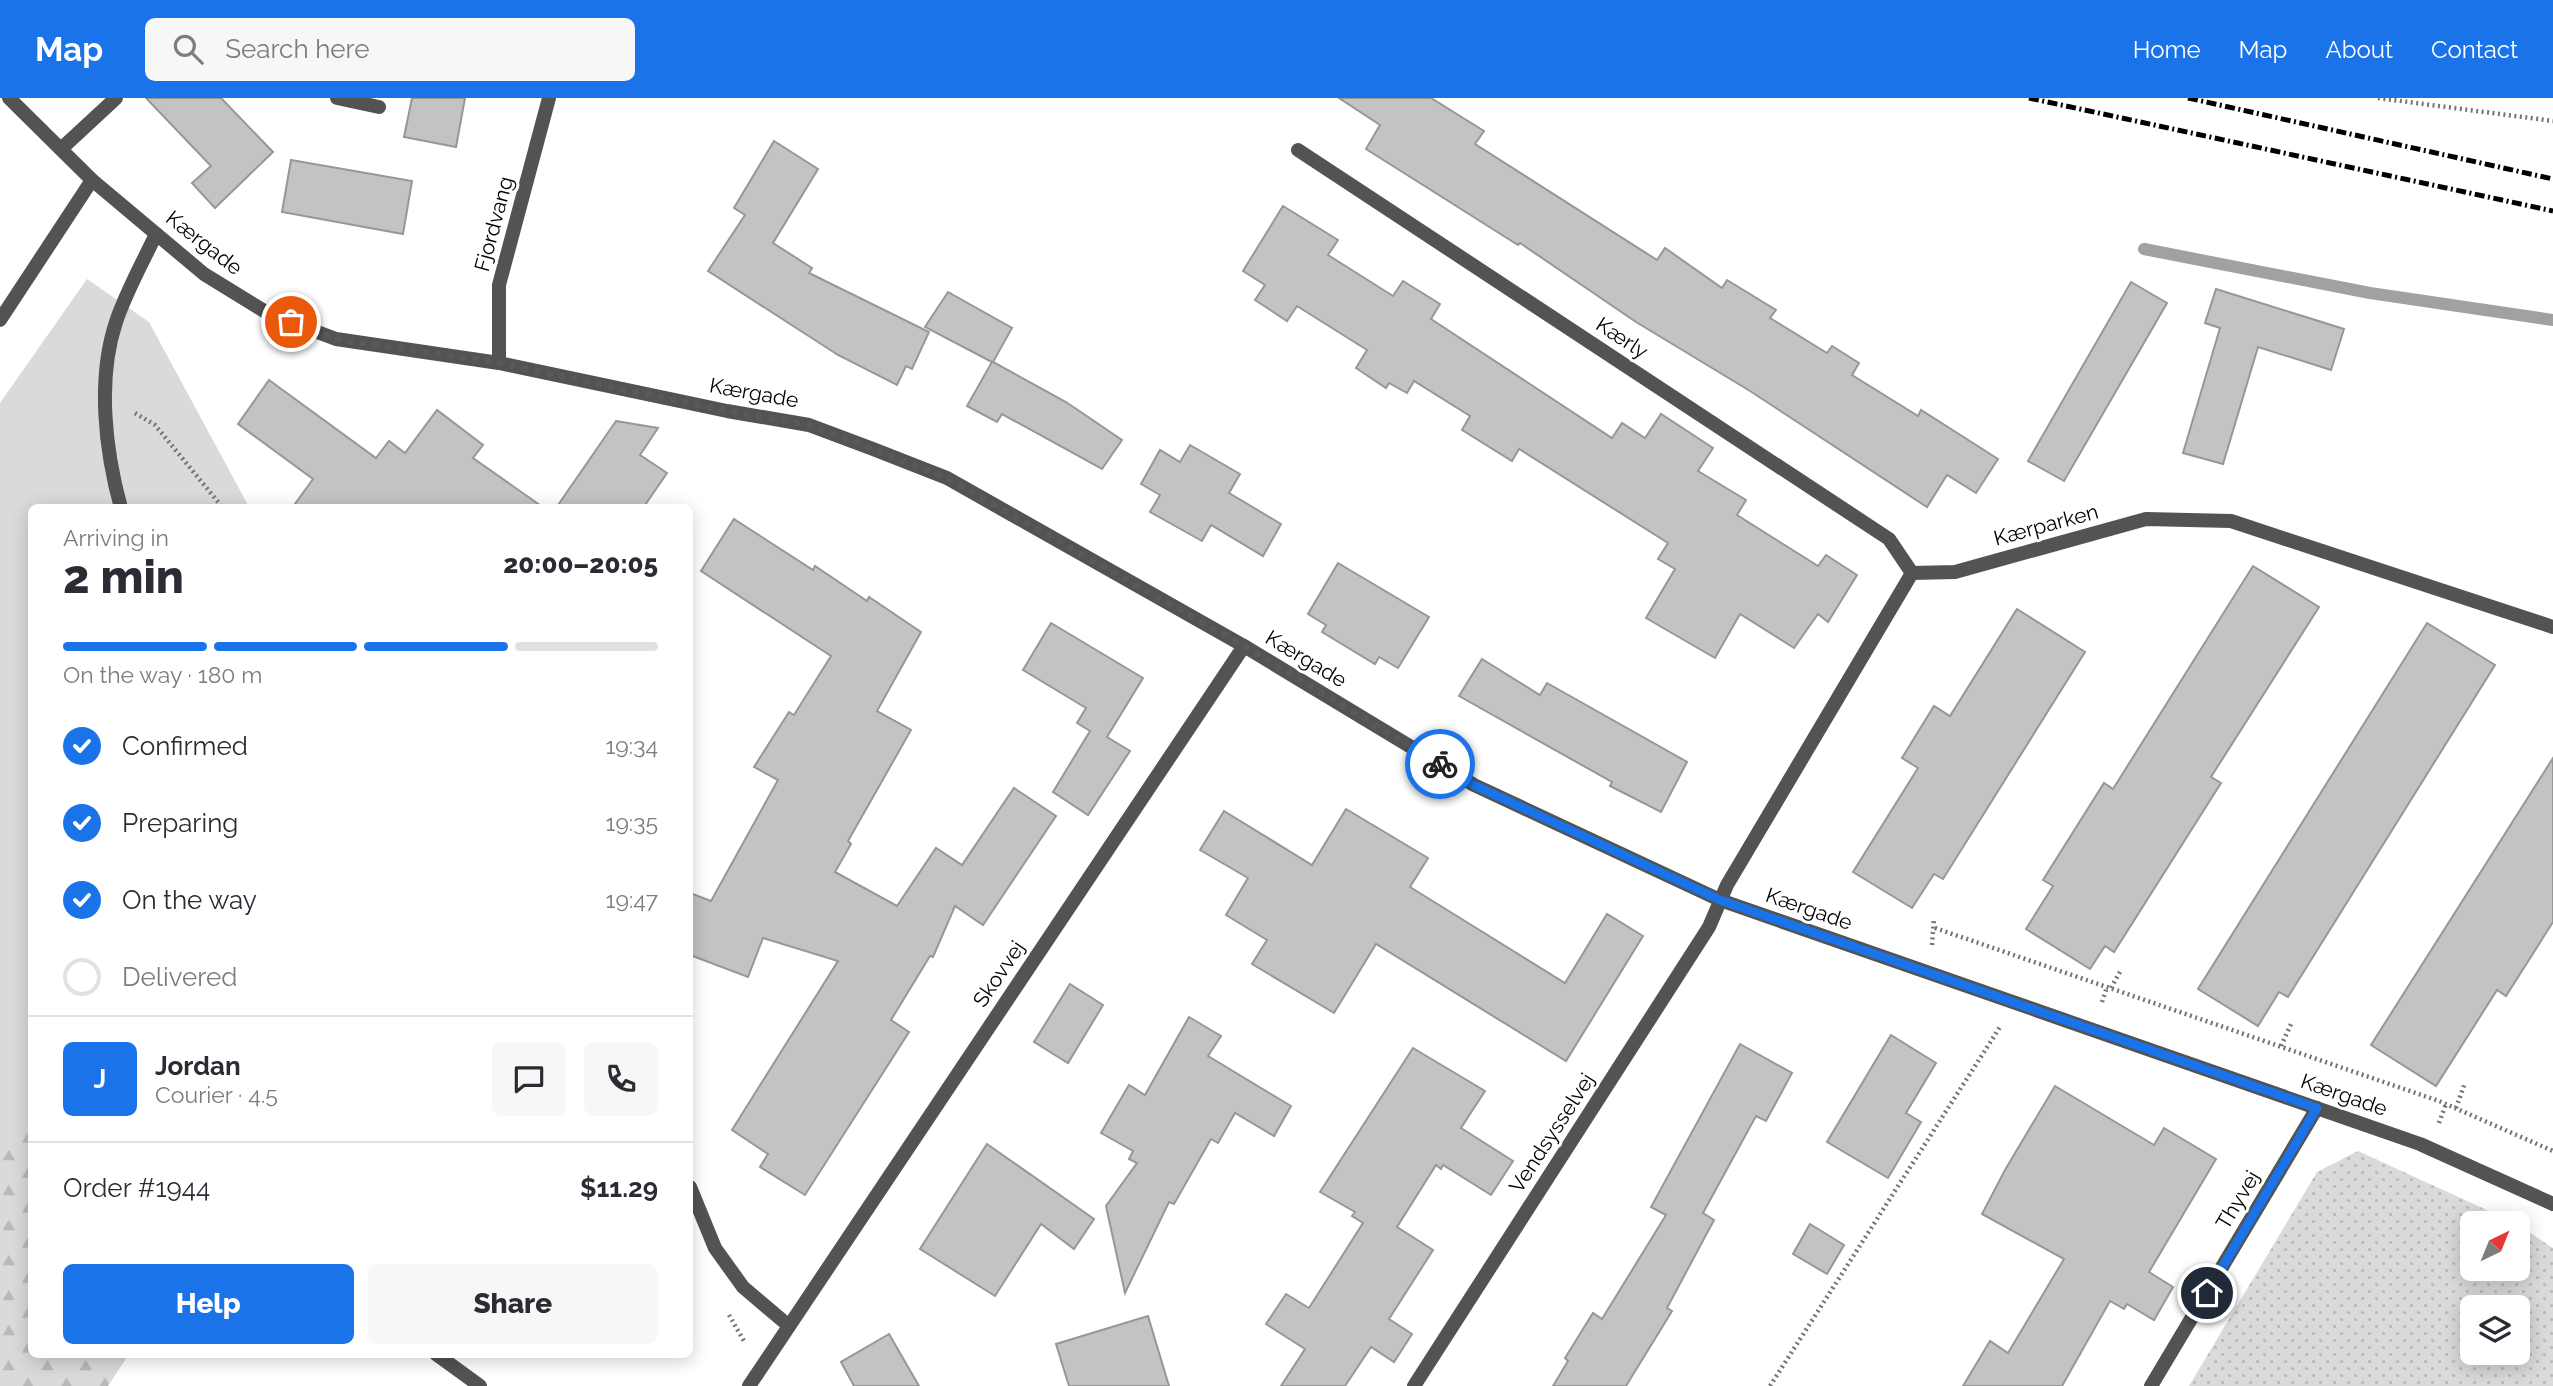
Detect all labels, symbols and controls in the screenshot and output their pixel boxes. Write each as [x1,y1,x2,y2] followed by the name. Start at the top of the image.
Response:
[145,18,635,81] search box
[35,30,103,69] text: Map
[169,30,207,68] icon: search
[225,34,370,64] text: Search here
[2133,35,2201,64] text: Home
[2239,35,2287,64] text: Map
[2325,35,2393,64] text: About
[2431,35,2518,64] text: Contact
[469,174,518,274] street label: Fjordvang
[161,205,247,280] street label: Kærgade
[261,292,321,352] pin
[272,303,310,341] icon: bag
[1591,312,1653,364] street label: Kærly
[708,372,801,413] street label: Kærgade
[1991,499,2101,550] street label: Kærparken
[63,524,169,551] text: Arriving in
[503,549,658,579] text: 20:00–20:05
[63,550,184,604] text: 2 min
[1261,625,1351,692] street label: Kærgade
[63,661,262,688] text: On the way · 180 m
[63,727,101,765] icon: check
[1405,729,1475,799] courier
[122,731,248,761] text: Confirmed
[606,732,658,759] text: 19:34
[1421,745,1459,783] icon: bike
[63,804,101,842] icon: check
[122,808,238,838] text: Preparing
[606,809,658,836] text: 19:35
[63,881,101,919] icon: check
[1763,882,1856,935] street label: Kærgade
[122,885,257,915] text: On the way
[606,886,658,913] text: 19:47
[967,936,1030,1012] street label: Skovvej
[122,962,237,992] text: Delivered
[492,1042,566,1116] button: chat
[584,1042,658,1116] button: phone
[155,1051,241,1081] text: Jordan
[94,1064,106,1094] text: J
[1504,1068,1599,1197] street label: Vendsysselvej
[2298,1068,2391,1121] street label: Kærgade
[155,1081,278,1108] text: Courier · 4.5
[2210,1166,2265,1234] street label: Thyvej
[63,1173,210,1203] text: Order #1944
[580,1173,658,1203] text: $11.29
[2460,1211,2530,1281] north arrow
[2460,1211,2530,1365] map controls
[2177,1263,2237,1323] pin
[63,1264,354,1344] button: Help
[368,1264,658,1344] button: Share
[2188,1274,2226,1312] icon: home
[2460,1295,2530,1365] button: layers

